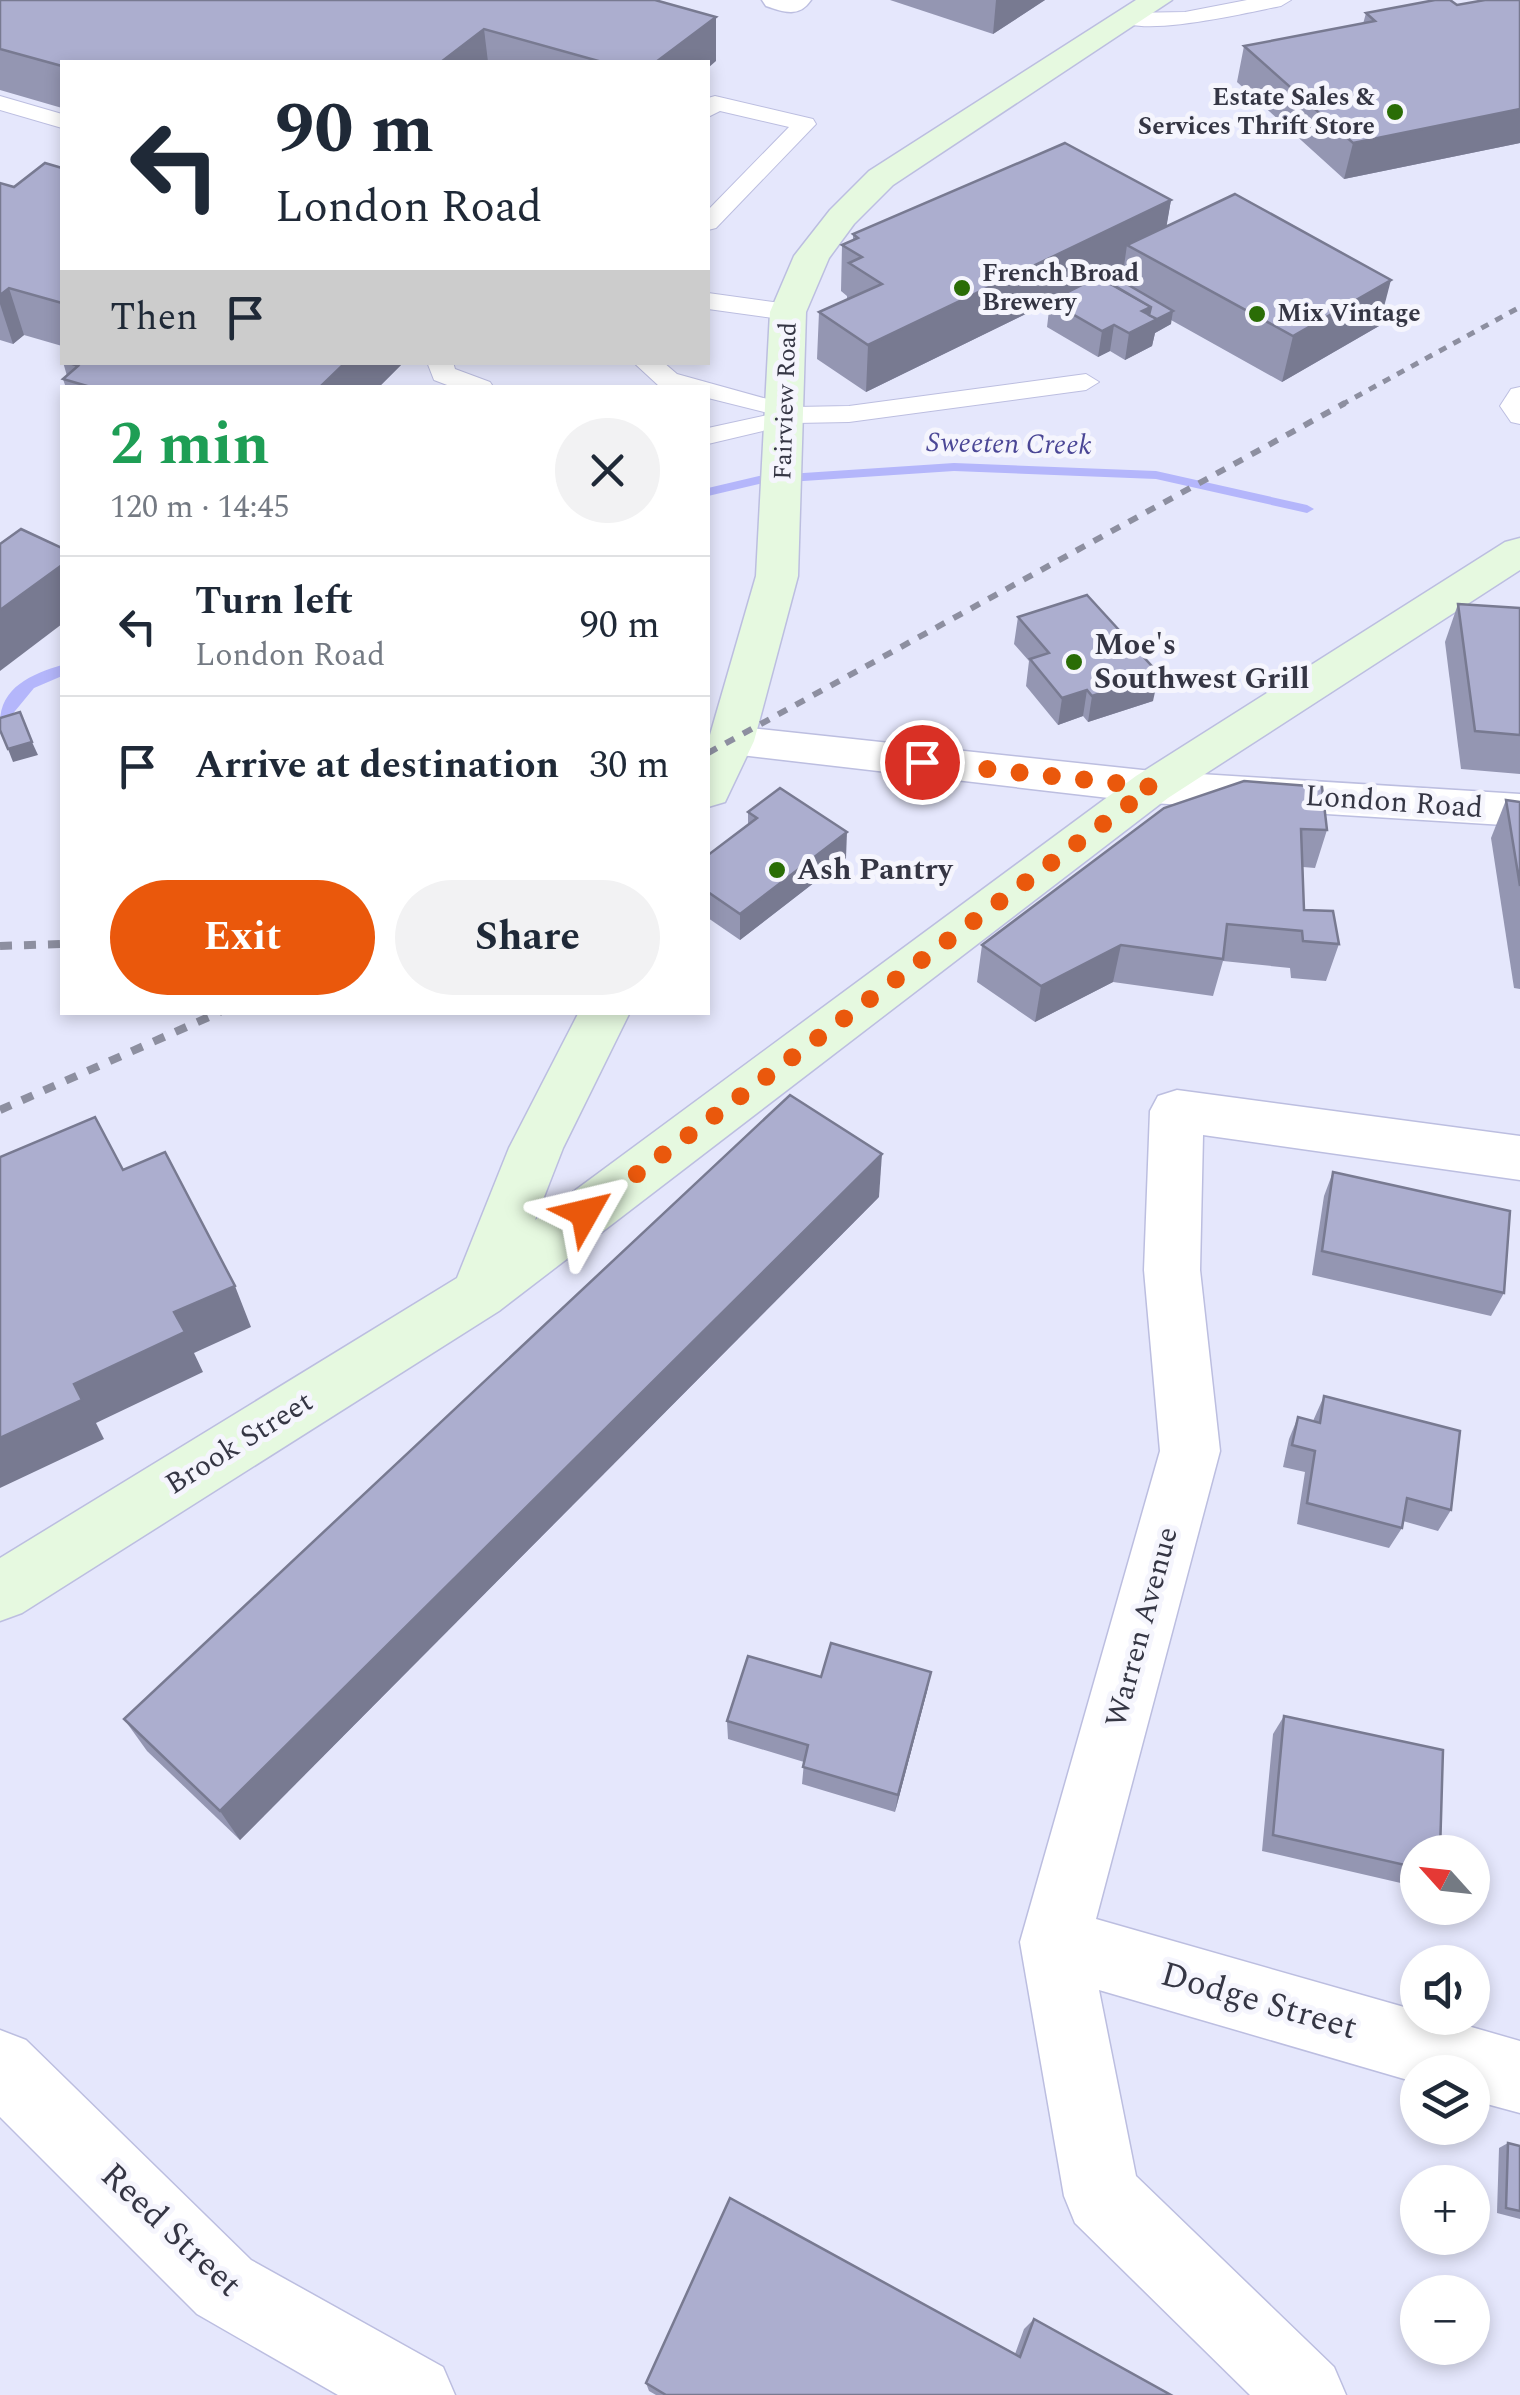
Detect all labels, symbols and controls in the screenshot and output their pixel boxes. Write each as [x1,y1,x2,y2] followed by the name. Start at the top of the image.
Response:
[275,77,434,183] text: 90 m
[1138,79,1375,146] place label: Estate Sales & Services Thrift Store
[110,100,240,230] icon: left
[1384,101,1406,123] marker: Estate Sales & Services Thrift Store
[275,173,542,242] text: London Road
[982,255,1139,322] place label: French Broad Brewery
[951,277,973,299] marker: French Broad Brewery
[110,289,198,347] text: Then
[218,290,273,345] icon: arrive
[1277,295,1421,333] place label: Mix Vintage
[1246,303,1268,325] marker: Mix Vintage
[764,321,808,481] street label: Fairview Road
[110,399,270,491] text: 2 min
[555,418,660,523] button: close
[926,421,1092,467] water label: Sweeten Creek
[110,483,290,532] text: 120 m · 14:45
[195,573,353,631] text: Turn left
[580,597,660,655] text: 90 m
[110,599,165,654] icon: left
[1094,622,1309,702] place label: Moe's Southwest Grill
[195,631,385,680] text: London Road
[1063,651,1085,673] marker: Moe's Southwest Grill
[880,720,965,805] pin
[895,735,950,790] icon: arrive
[195,737,559,795] text: Arrive at destination
[589,737,669,795] text: 30 m
[110,739,165,794] icon: arrive
[1304,773,1484,831] street label: London Road
[797,847,954,893] place label: Ash Pantry
[766,859,788,881] marker: Ash Pantry
[110,880,375,995] button: Exit
[395,880,660,995] button: Share
[533,1161,637,1265] position arrow
[156,1379,322,1507] street label: Brook Street
[1093,1522,1191,1732] street label: Warren Avenue
[1400,1835,1490,1925] north arrow
[1400,1835,1490,2365] map controls
[1400,1945,1490,2035] button: sound
[1155,1948,1363,2054] street label: Dodge Street
[1400,2055,1490,2145] button: layers
[88,2150,254,2310] street label: Reed Street
[1400,2165,1490,2255] button: +
[1400,2275,1490,2365] button: −

